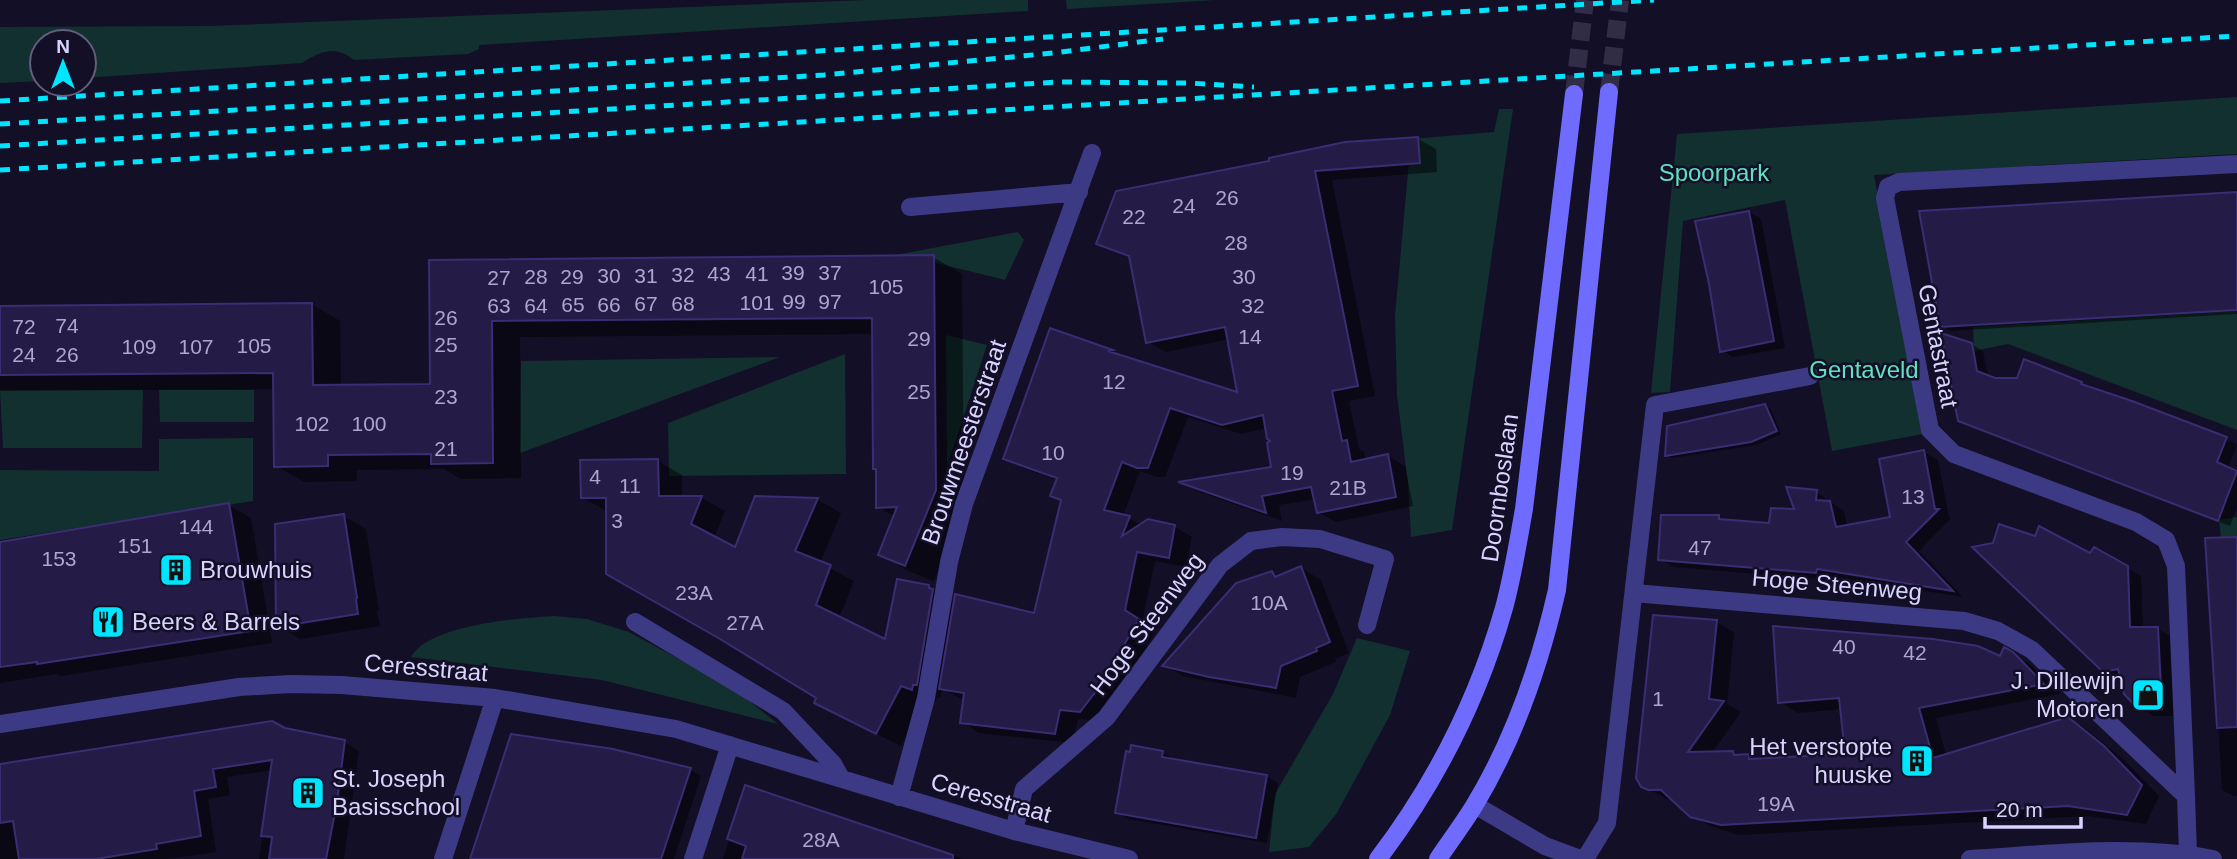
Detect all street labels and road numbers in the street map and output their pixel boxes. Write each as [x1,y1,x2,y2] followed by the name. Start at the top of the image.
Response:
[1913,282,1964,410] street label: Gentastraat
[916,336,1011,548] street label: Brouwmeesterstraat
[1476,412,1523,564] street label: Doornboslaan
[1084,547,1209,700] street label: Hoge Steenweg
[1751,564,1923,605] street label: Hoge Steenweg
[363,649,489,686] street label: Ceresstraat
[928,767,1055,828] street label: Ceresstraat

